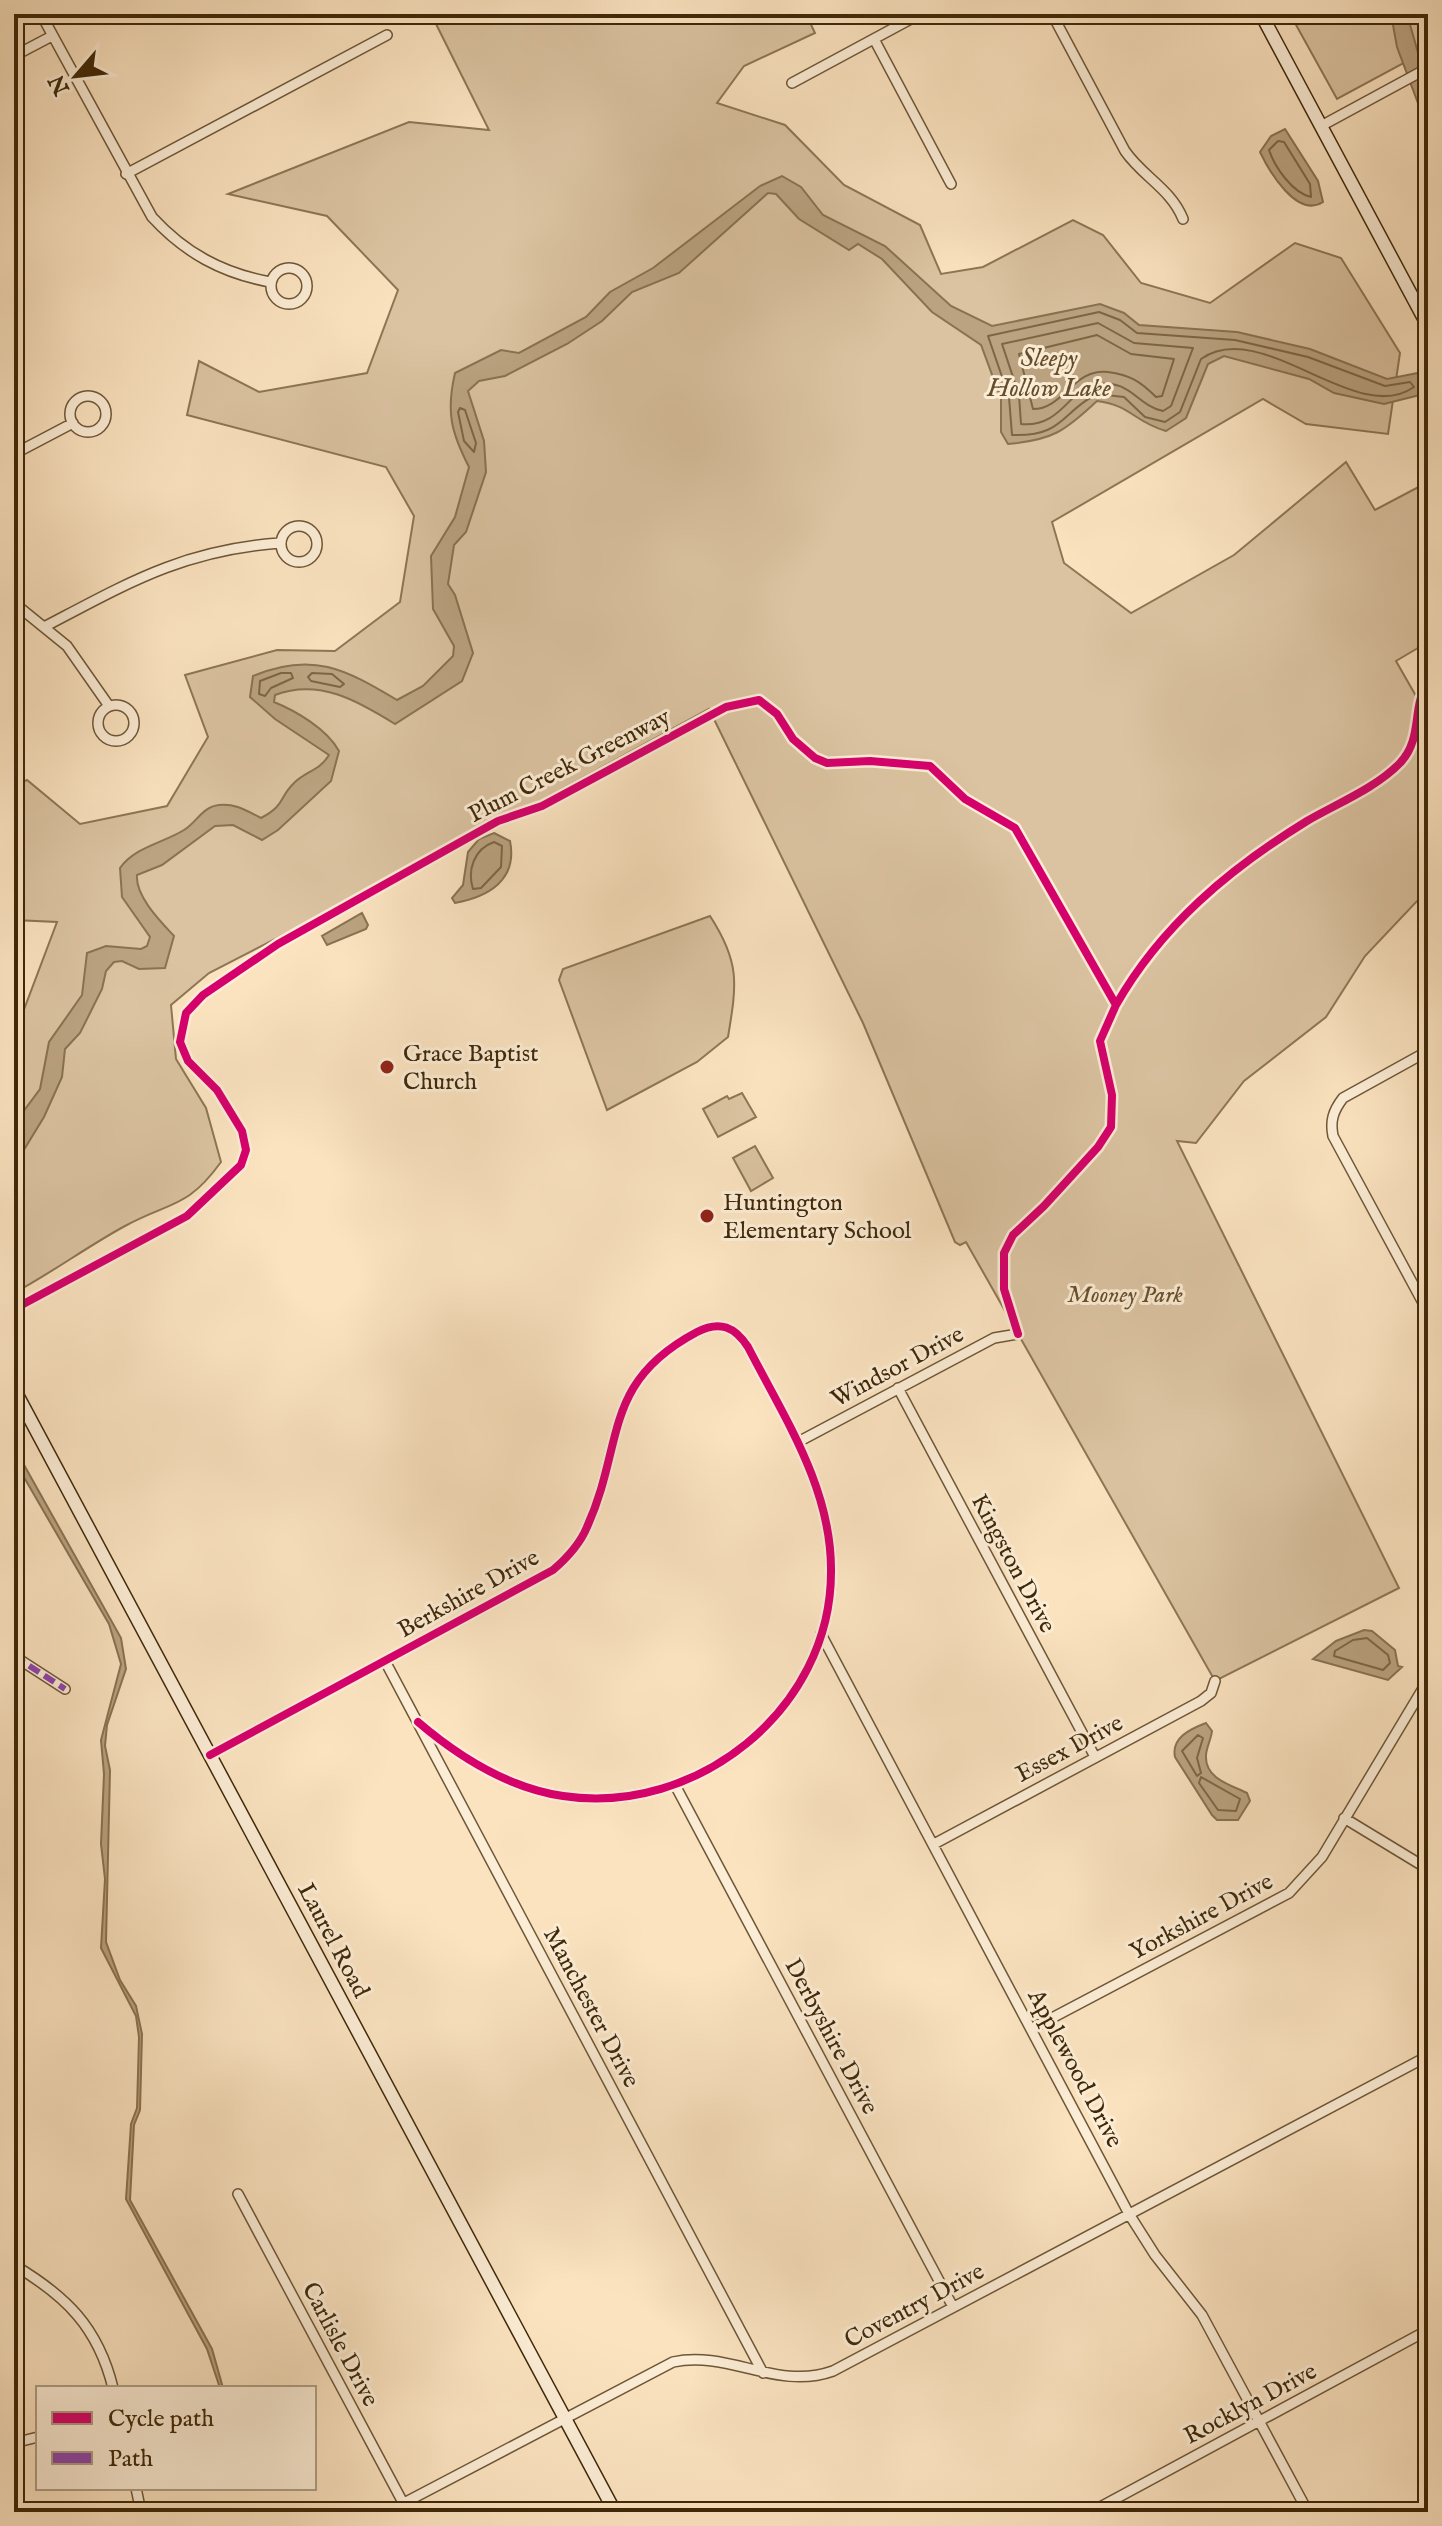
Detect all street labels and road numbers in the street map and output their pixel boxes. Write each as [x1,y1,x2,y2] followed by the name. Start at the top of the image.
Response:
[463,702,676,831] street label: Plum Creek Greenway
[826,1319,970,1415] street label: Windsor Drive
[963,1489,1062,1639] street label: Kingston Drive
[393,1543,545,1646] street label: Berkshire Drive
[1011,1708,1129,1791] street label: Essex Drive
[1125,1867,1279,1968] street label: Yorkshire Drive
[289,1878,376,2004] street label: Laurel Road
[535,1922,646,2093] street label: Manchester Drive
[777,1953,885,2120] street label: Derbyshire Drive
[1019,1983,1129,2153] street label: Applewood Drive
[839,2256,990,2356] street label: Coventry Drive
[294,2277,385,2412] street label: Carlisle Drive
[1179,2356,1323,2452] street label: Rocklyn Drive

